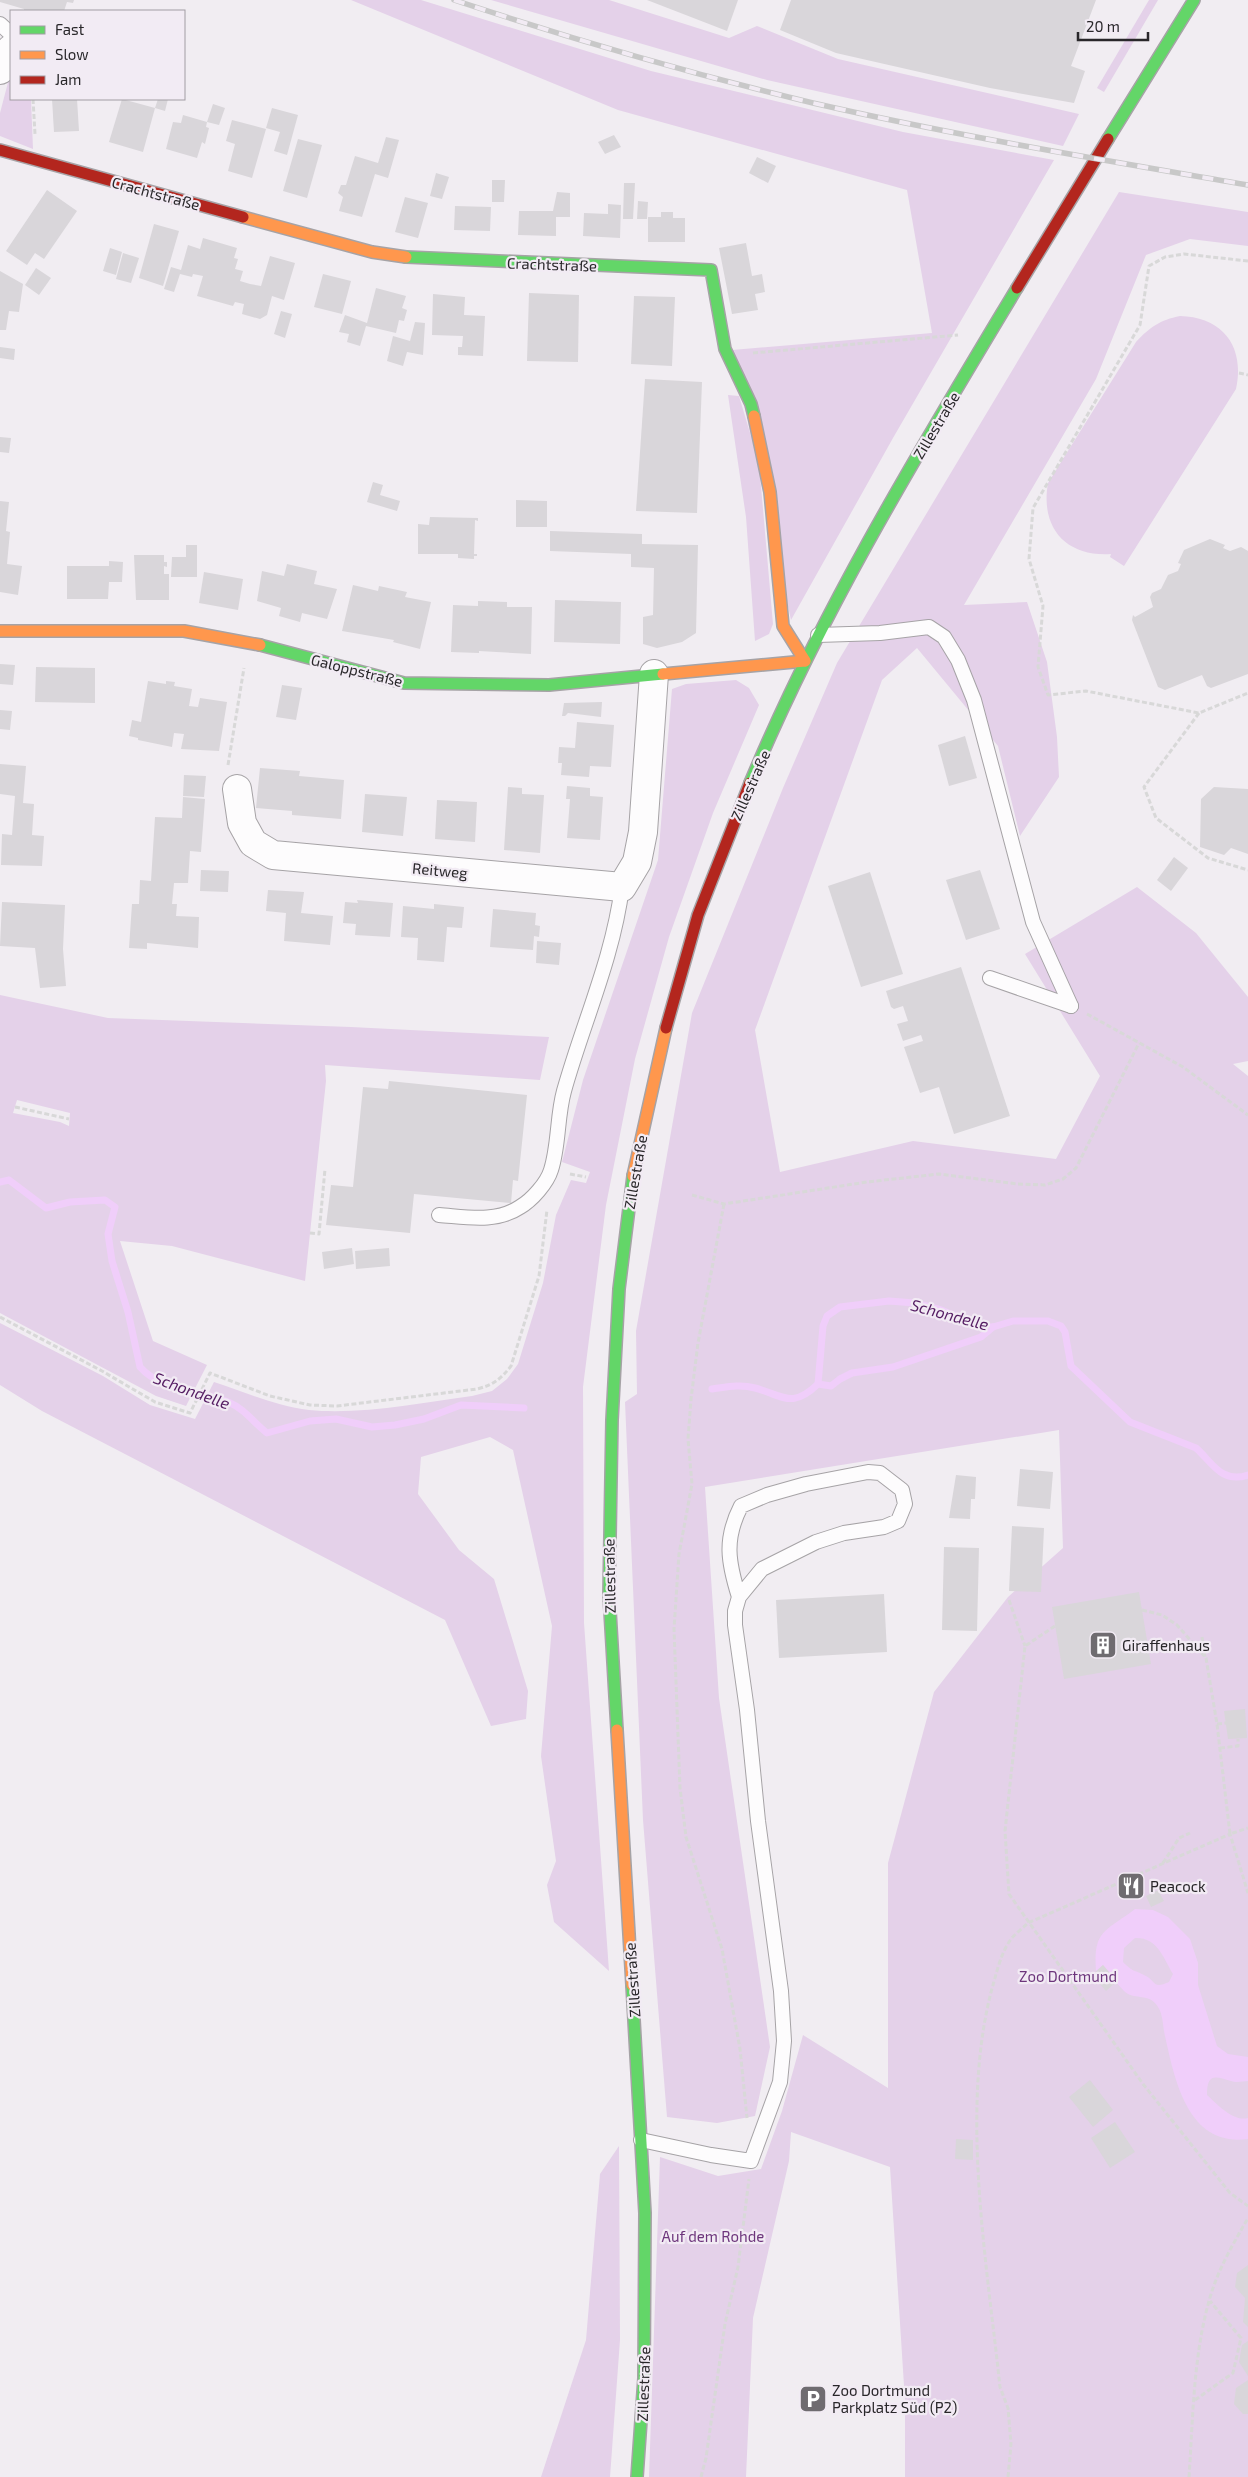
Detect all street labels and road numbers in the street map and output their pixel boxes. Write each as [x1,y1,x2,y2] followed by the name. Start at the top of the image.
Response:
[110,173,202,213] street label: Crachtstraße
[507,253,597,275] street label: Crachtstraße
[909,388,963,462] street label: Zillestraße
[309,650,405,690] street label: Galoppstraße
[727,747,773,823] street label: Zillestraße
[412,859,469,881] street label: Reitweg
[620,1134,650,1210] street label: Zillestraße
[599,1538,619,1614] street label: Zillestraße
[620,1942,644,2018] street label: Zillestraße
[633,2346,653,2422] street label: Zillestraße

